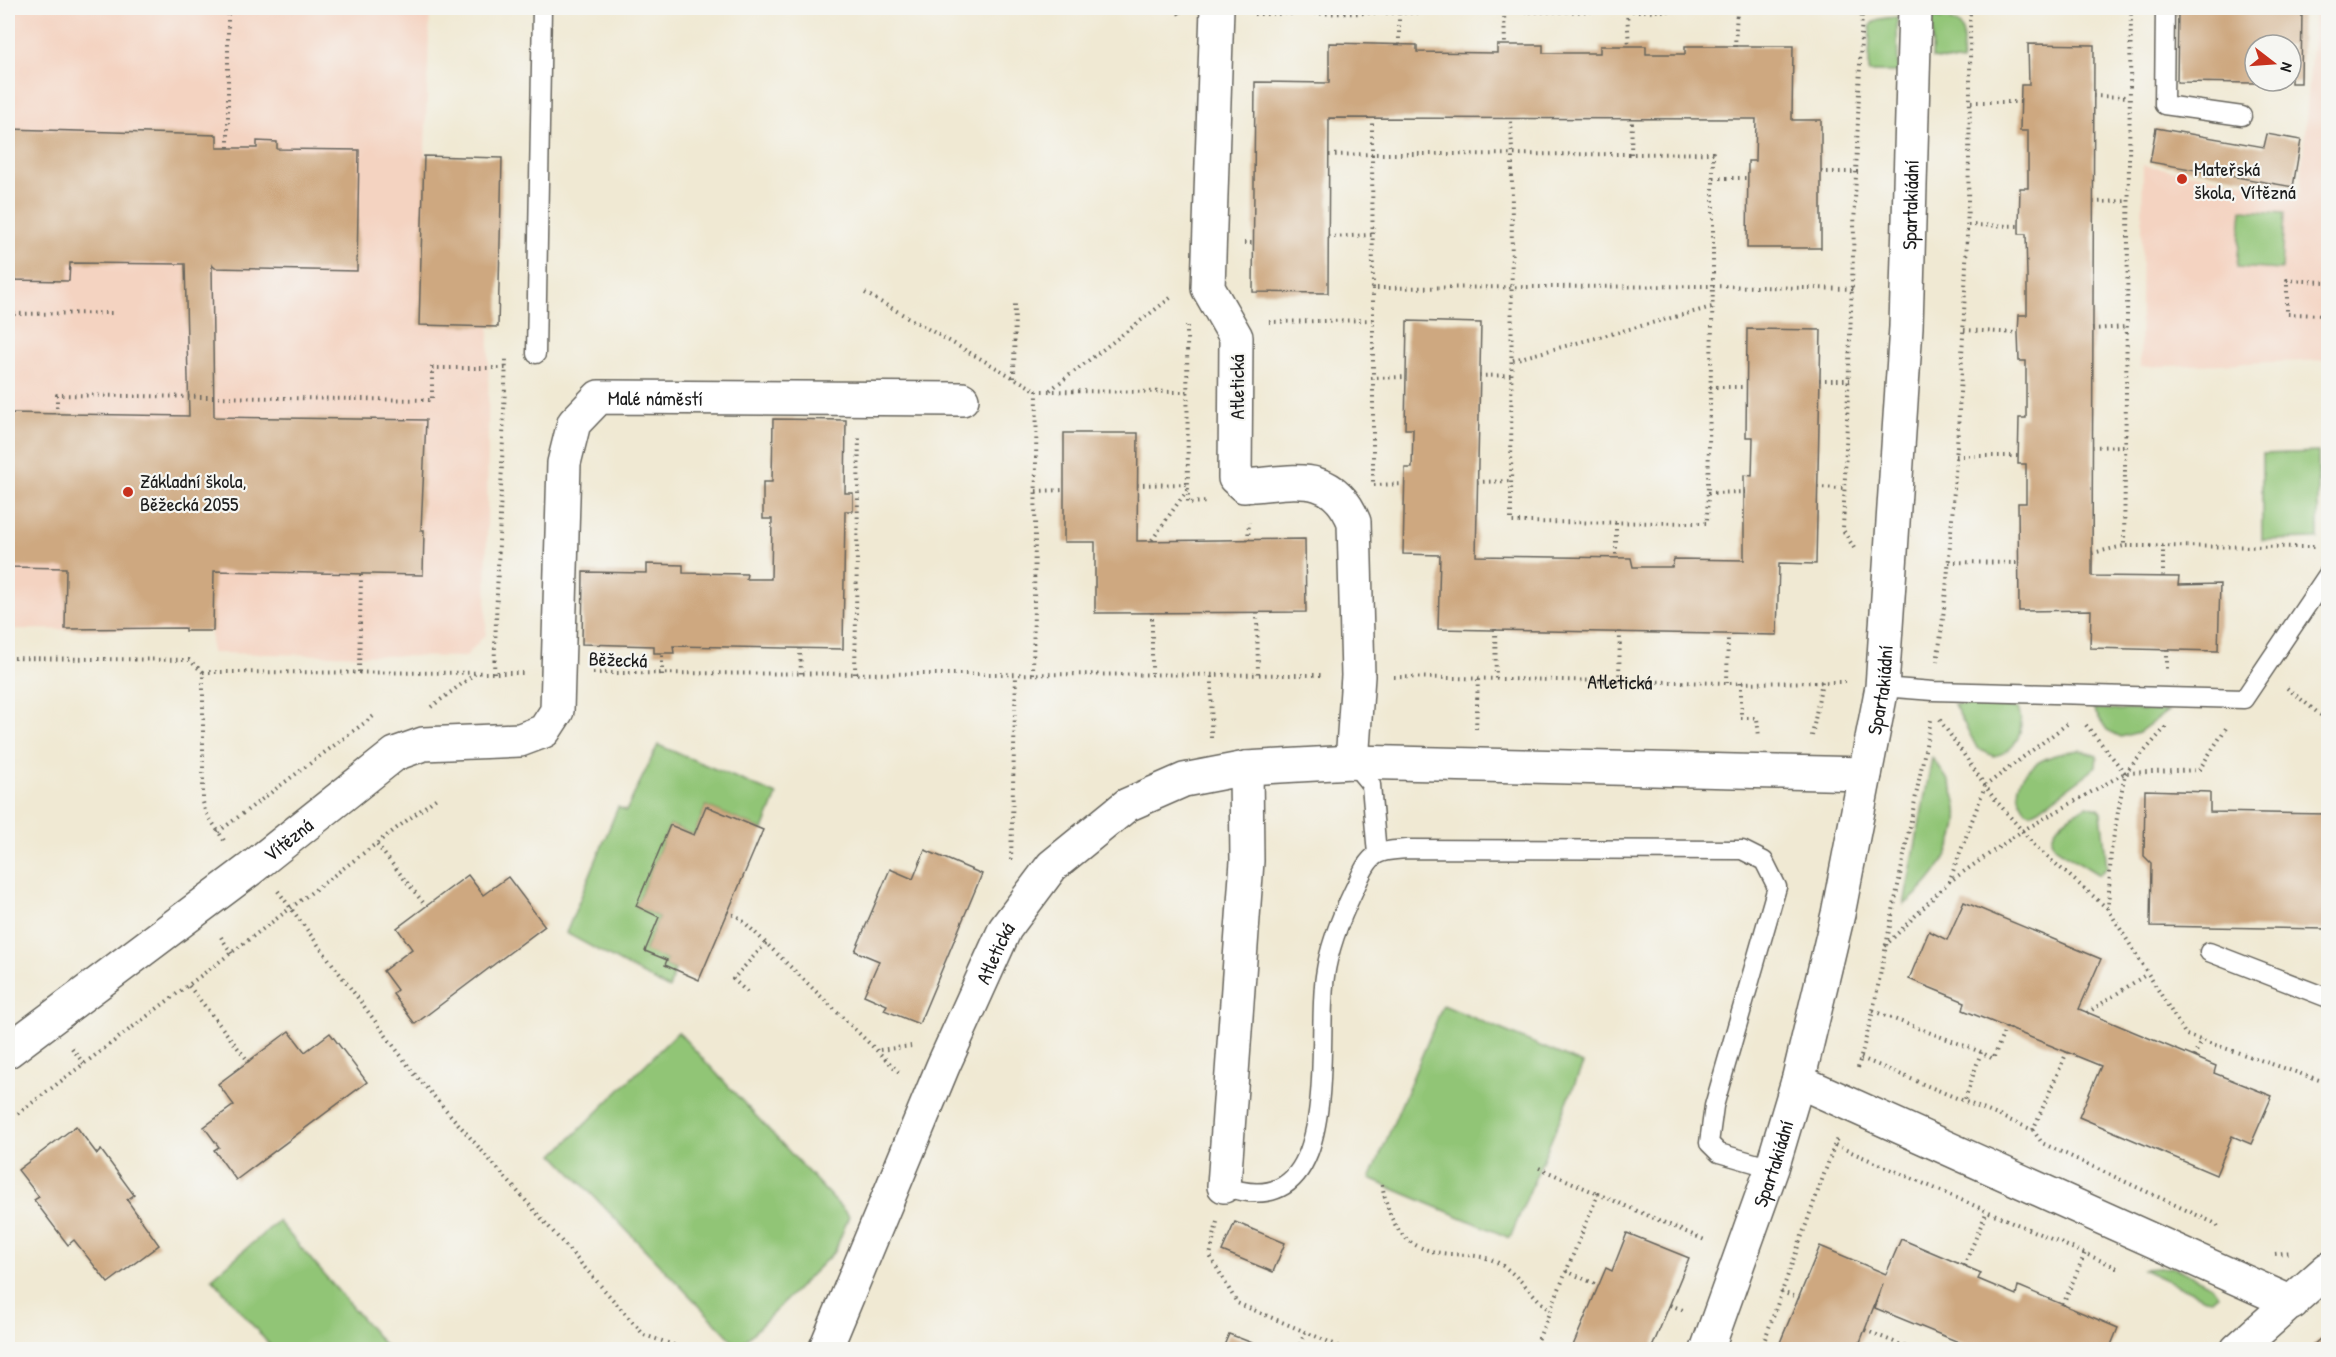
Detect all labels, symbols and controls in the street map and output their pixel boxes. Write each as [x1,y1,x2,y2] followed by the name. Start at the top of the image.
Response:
[2243,33,2303,93] north arrow
[2275,60,2299,75] text: N
[2194,155,2296,205] place label: Mateřská škola, Vítězná
[1895,159,1924,250] street label: Spartakiádní
[2175,172,2189,186] marker: Mateřská škola, Vítězná
[1223,354,1250,420] street label: Atletická
[608,384,703,411] street label: Malé náměstí
[140,467,247,517] place label: Základní škola, Běžecká 2055
[121,485,135,499] marker: Základní škola, Běžecká 2055
[588,644,648,674] street label: Běžecká
[1860,644,1898,737] street label: Spartakiádní
[1587,667,1653,695] street label: Atletická
[257,811,318,867] street label: Vítězná
[969,915,1020,988] street label: Atletická
[1746,1116,1799,1210] street label: Spartakiádní

